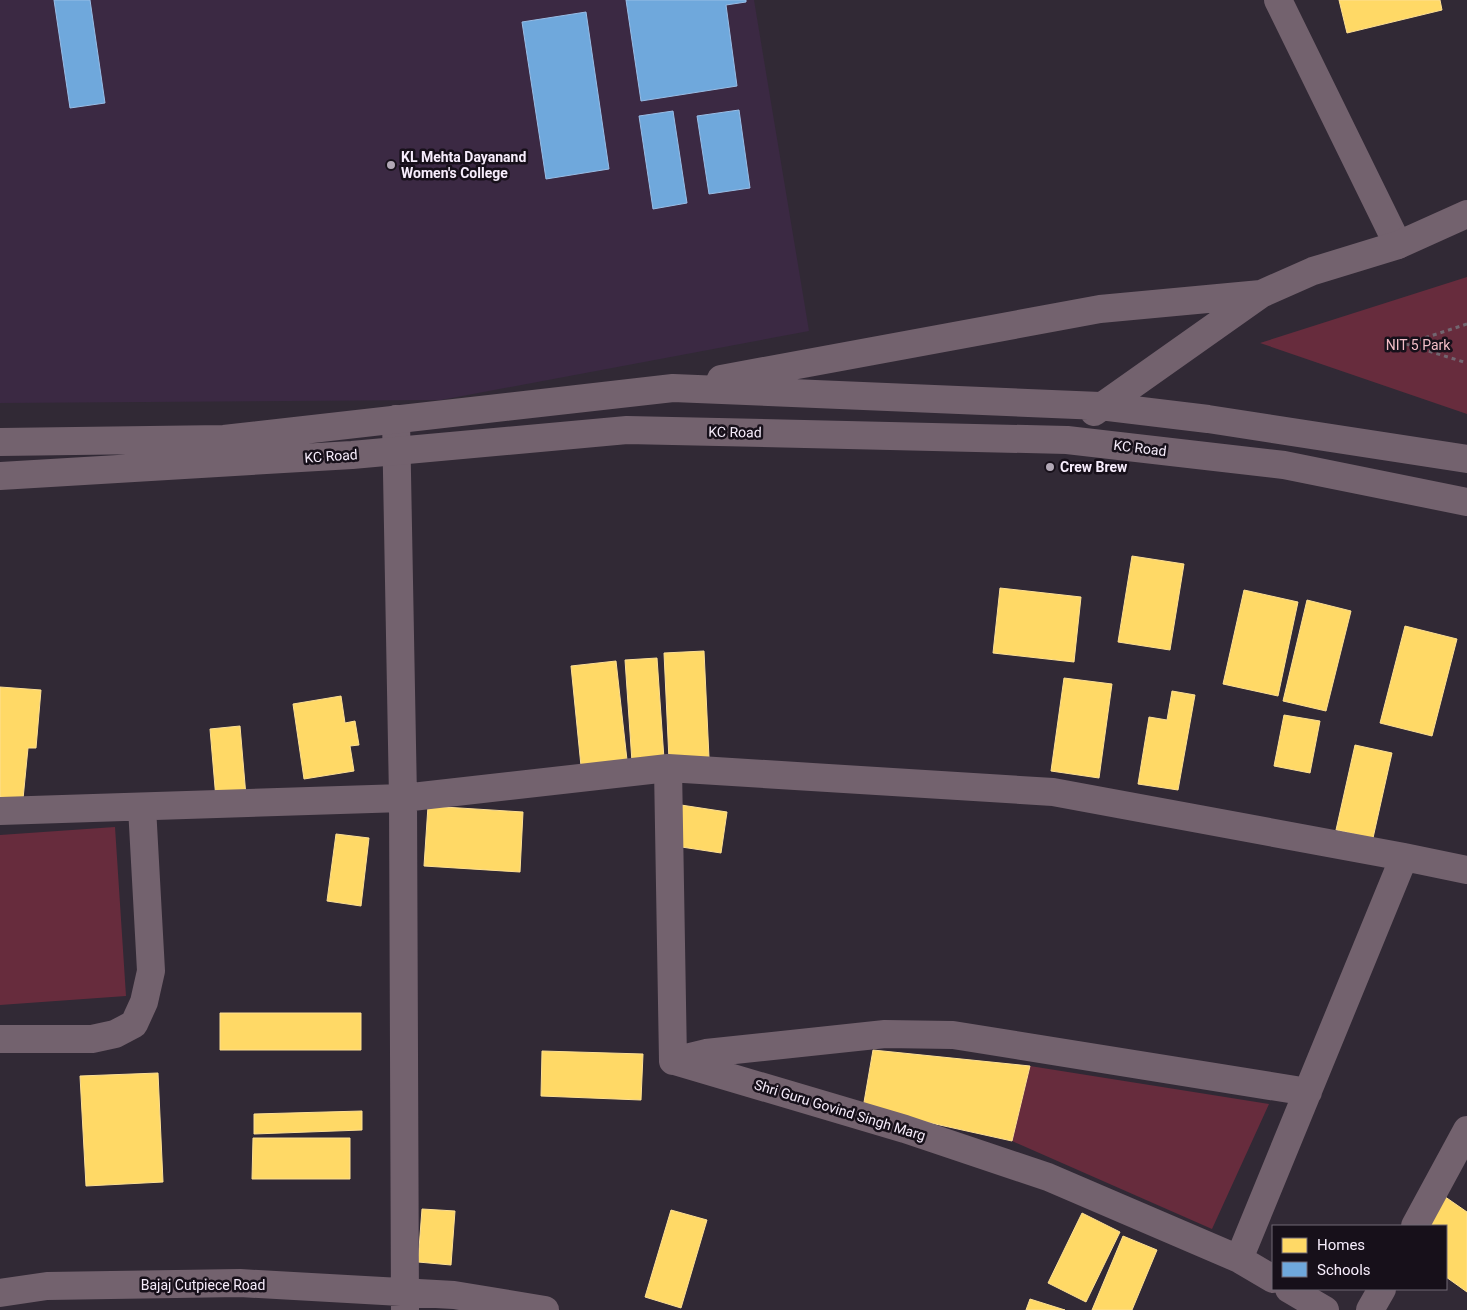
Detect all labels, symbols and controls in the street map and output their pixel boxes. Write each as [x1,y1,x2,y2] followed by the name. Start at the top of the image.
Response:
[401,149,526,181] place label: KL Mehta Dayanand Women's College
[385,159,397,171] marker: KL Mehta Dayanand Women's College
[1386,337,1451,353] park label: NIT 5 Park
[708,424,762,440] street label: KC Road
[1113,437,1167,459] street label: KC Road
[304,446,358,466] street label: KC Road
[1060,459,1128,475] place label: Crew Brew
[1044,461,1056,473] marker: Crew Brew
[752,1076,928,1144] street label: Shri Guru Govind Singh Marg
[1272,1225,1447,1290] legend
[1317,1236,1365,1254] text: Homes
[1317,1261,1371,1279] text: Schools
[141,1277,265,1293] street label: Bajaj Cutpiece Road

